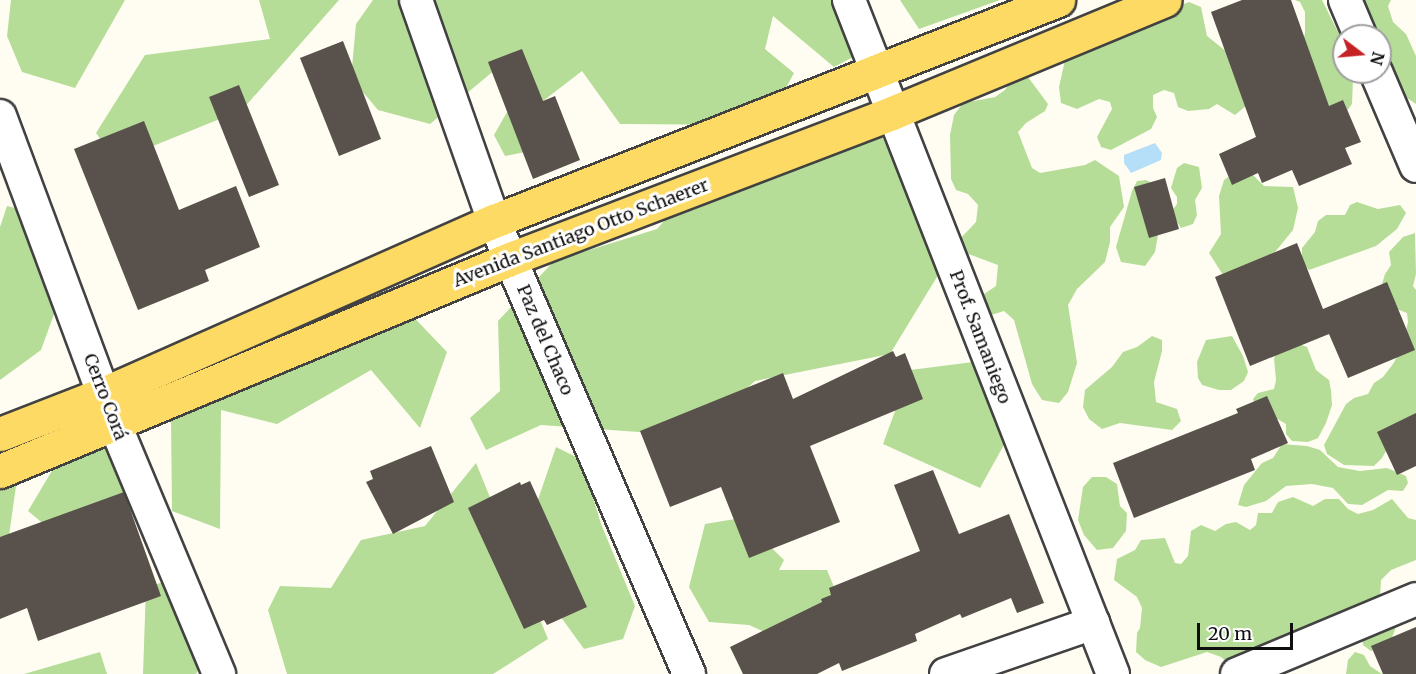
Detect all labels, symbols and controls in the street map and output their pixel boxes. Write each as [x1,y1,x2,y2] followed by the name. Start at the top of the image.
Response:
[1332,24,1392,84] north arrow
[1366,50,1389,67] text: N
[450,174,712,292] street label: Avenida Santiago Otto Schaerer
[945,267,1015,407] street label: Prof. Samaniego
[512,281,578,399] street label: Paz del Chaco
[79,351,131,443] street label: Cerro Corá
[1200,611,1296,649] scale bar
[1208,622,1252,645] text: 20 m

